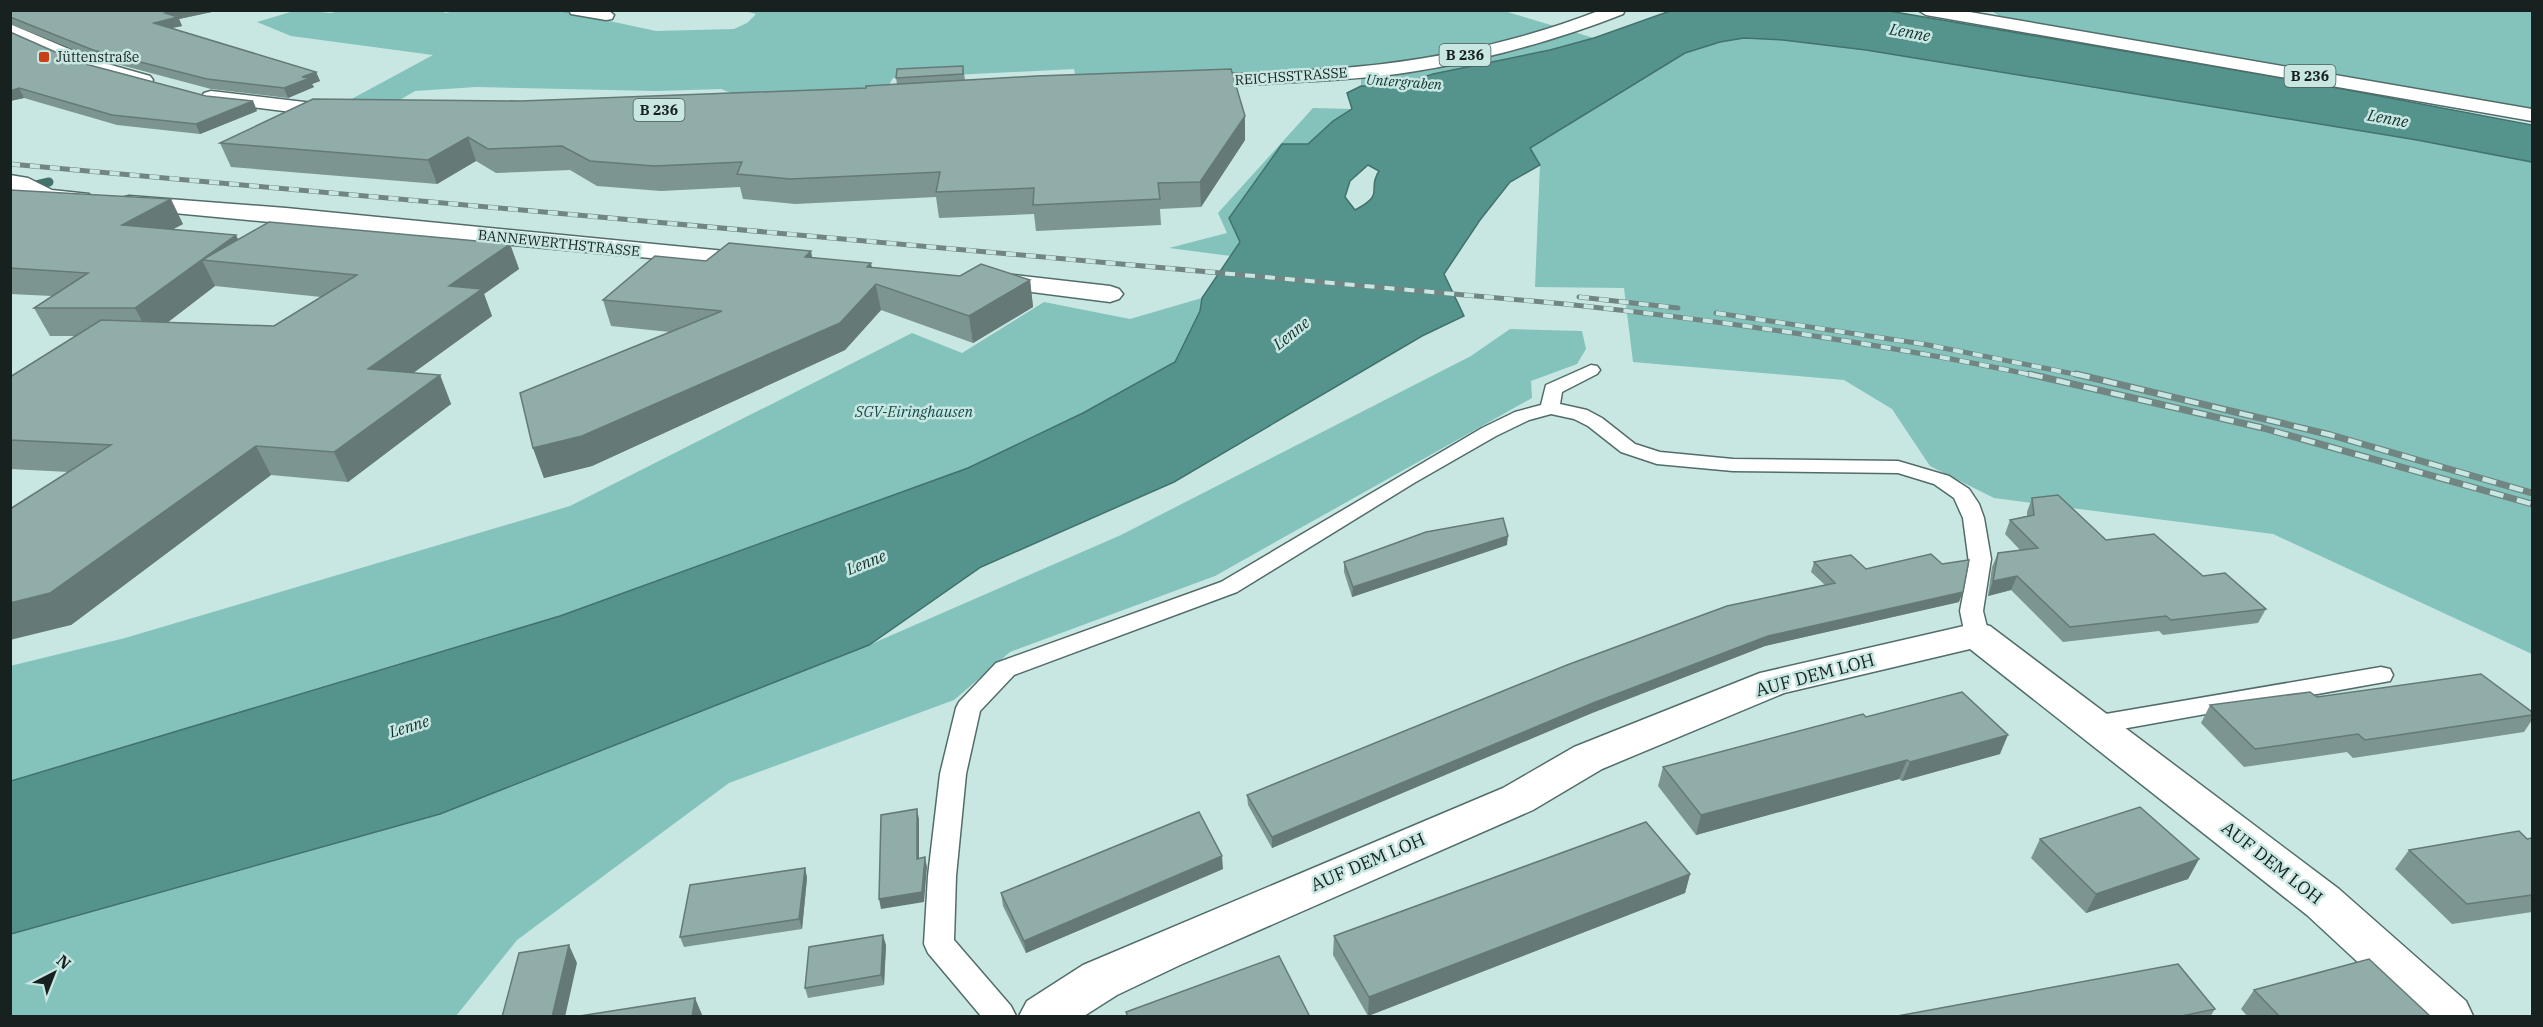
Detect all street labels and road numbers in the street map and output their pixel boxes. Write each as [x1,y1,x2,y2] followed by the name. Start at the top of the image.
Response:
[1440,44,1490,66] road number: B 236
[1234,63,1348,89] street label: REICHSSTRASSE
[2284,65,2336,87] road number: B 236
[634,99,684,121] road number: B 236
[477,226,641,260] street label: BANNEWERTHSTRASSE
[1753,648,1877,701] street label: AUF DEM LOH
[2217,816,2328,909] street label: AUF DEM LOH
[1307,827,1429,896] street label: AUF DEM LOH

